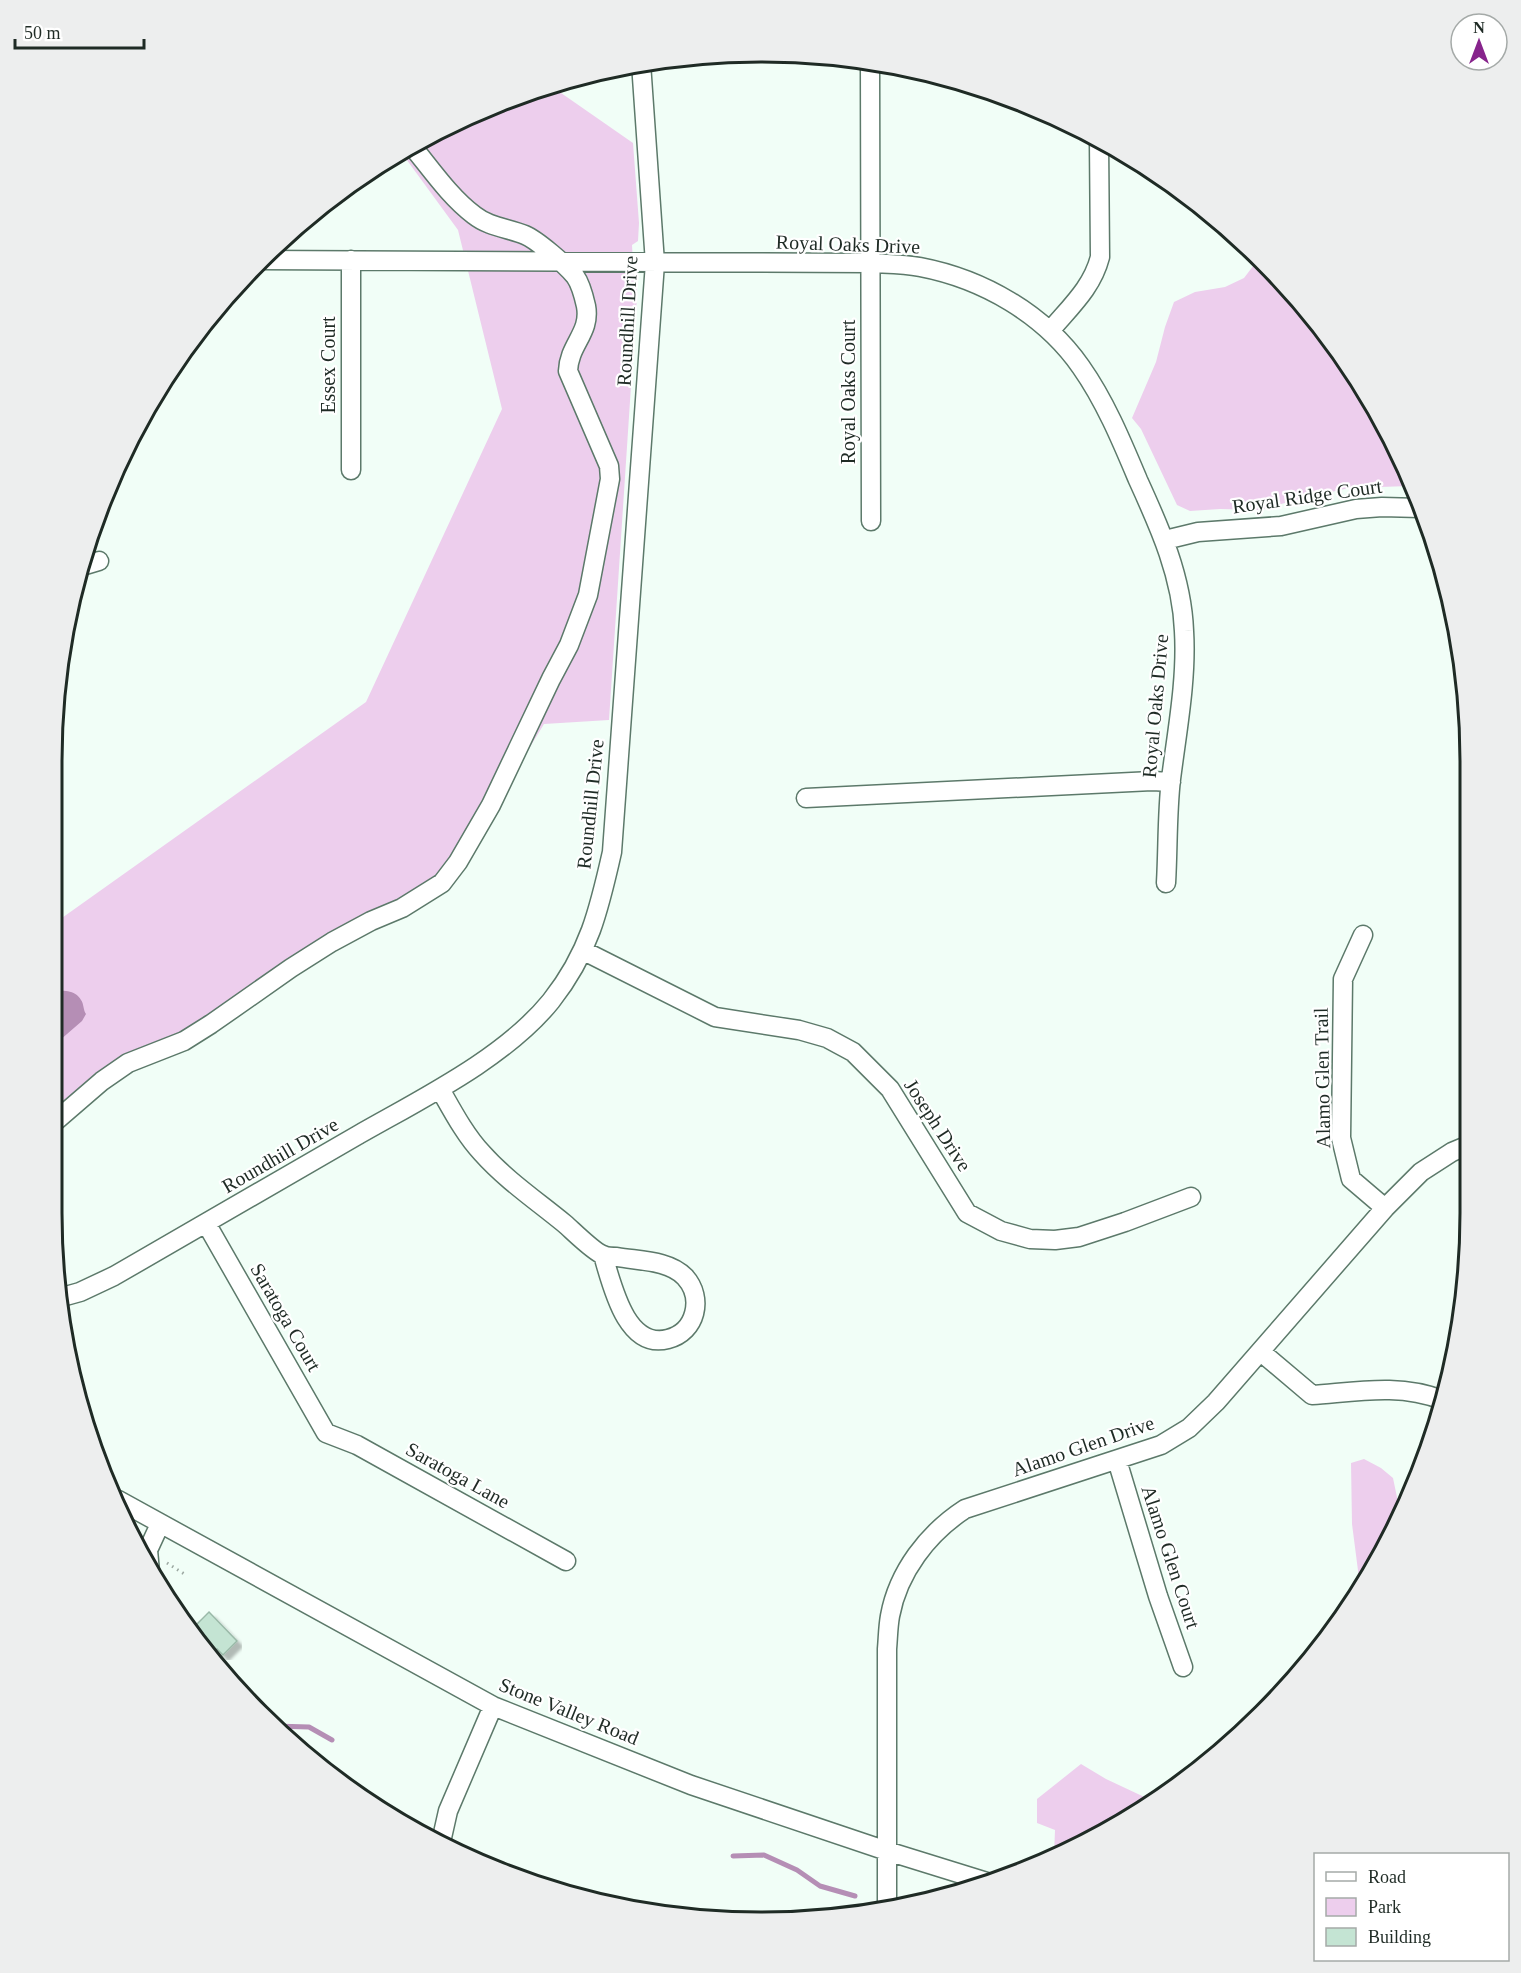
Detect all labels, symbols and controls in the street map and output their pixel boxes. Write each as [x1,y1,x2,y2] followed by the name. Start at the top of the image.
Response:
[15,12,144,50] scale bar
[1449,12,1509,72] north arrow
[1473,19,1485,36] text: N
[24,23,61,43] text: 50 m
[775,230,921,259] street label: Royal Oaks Drive
[613,255,641,387] street label: Roundhill Drive
[317,316,339,414] street label: Essex Court
[837,319,860,464] street label: Royal Oaks Court
[1231,475,1384,518] street label: Royal Ridge Court
[1138,633,1173,779] street label: Royal Oaks Drive
[572,738,608,870] street label: Roundhill Drive
[1310,1007,1334,1149] street label: Alamo Glen Trail
[899,1075,976,1176] street label: Joseph Drive
[218,1113,342,1197] street label: Roundhill Drive
[245,1259,326,1376] street label: Saratoga Court
[1009,1411,1157,1481] street label: Alamo Glen Drive
[402,1438,514,1513] street label: Saratoga Lane
[1138,1483,1205,1632] street label: Alamo Glen Court
[496,1673,642,1750] street label: Stone Valley Road
[1314,1853,1509,1961] legend
[1368,1867,1406,1887] text: Road
[1368,1897,1401,1917] text: Park
[1368,1927,1431,1947] text: Building

